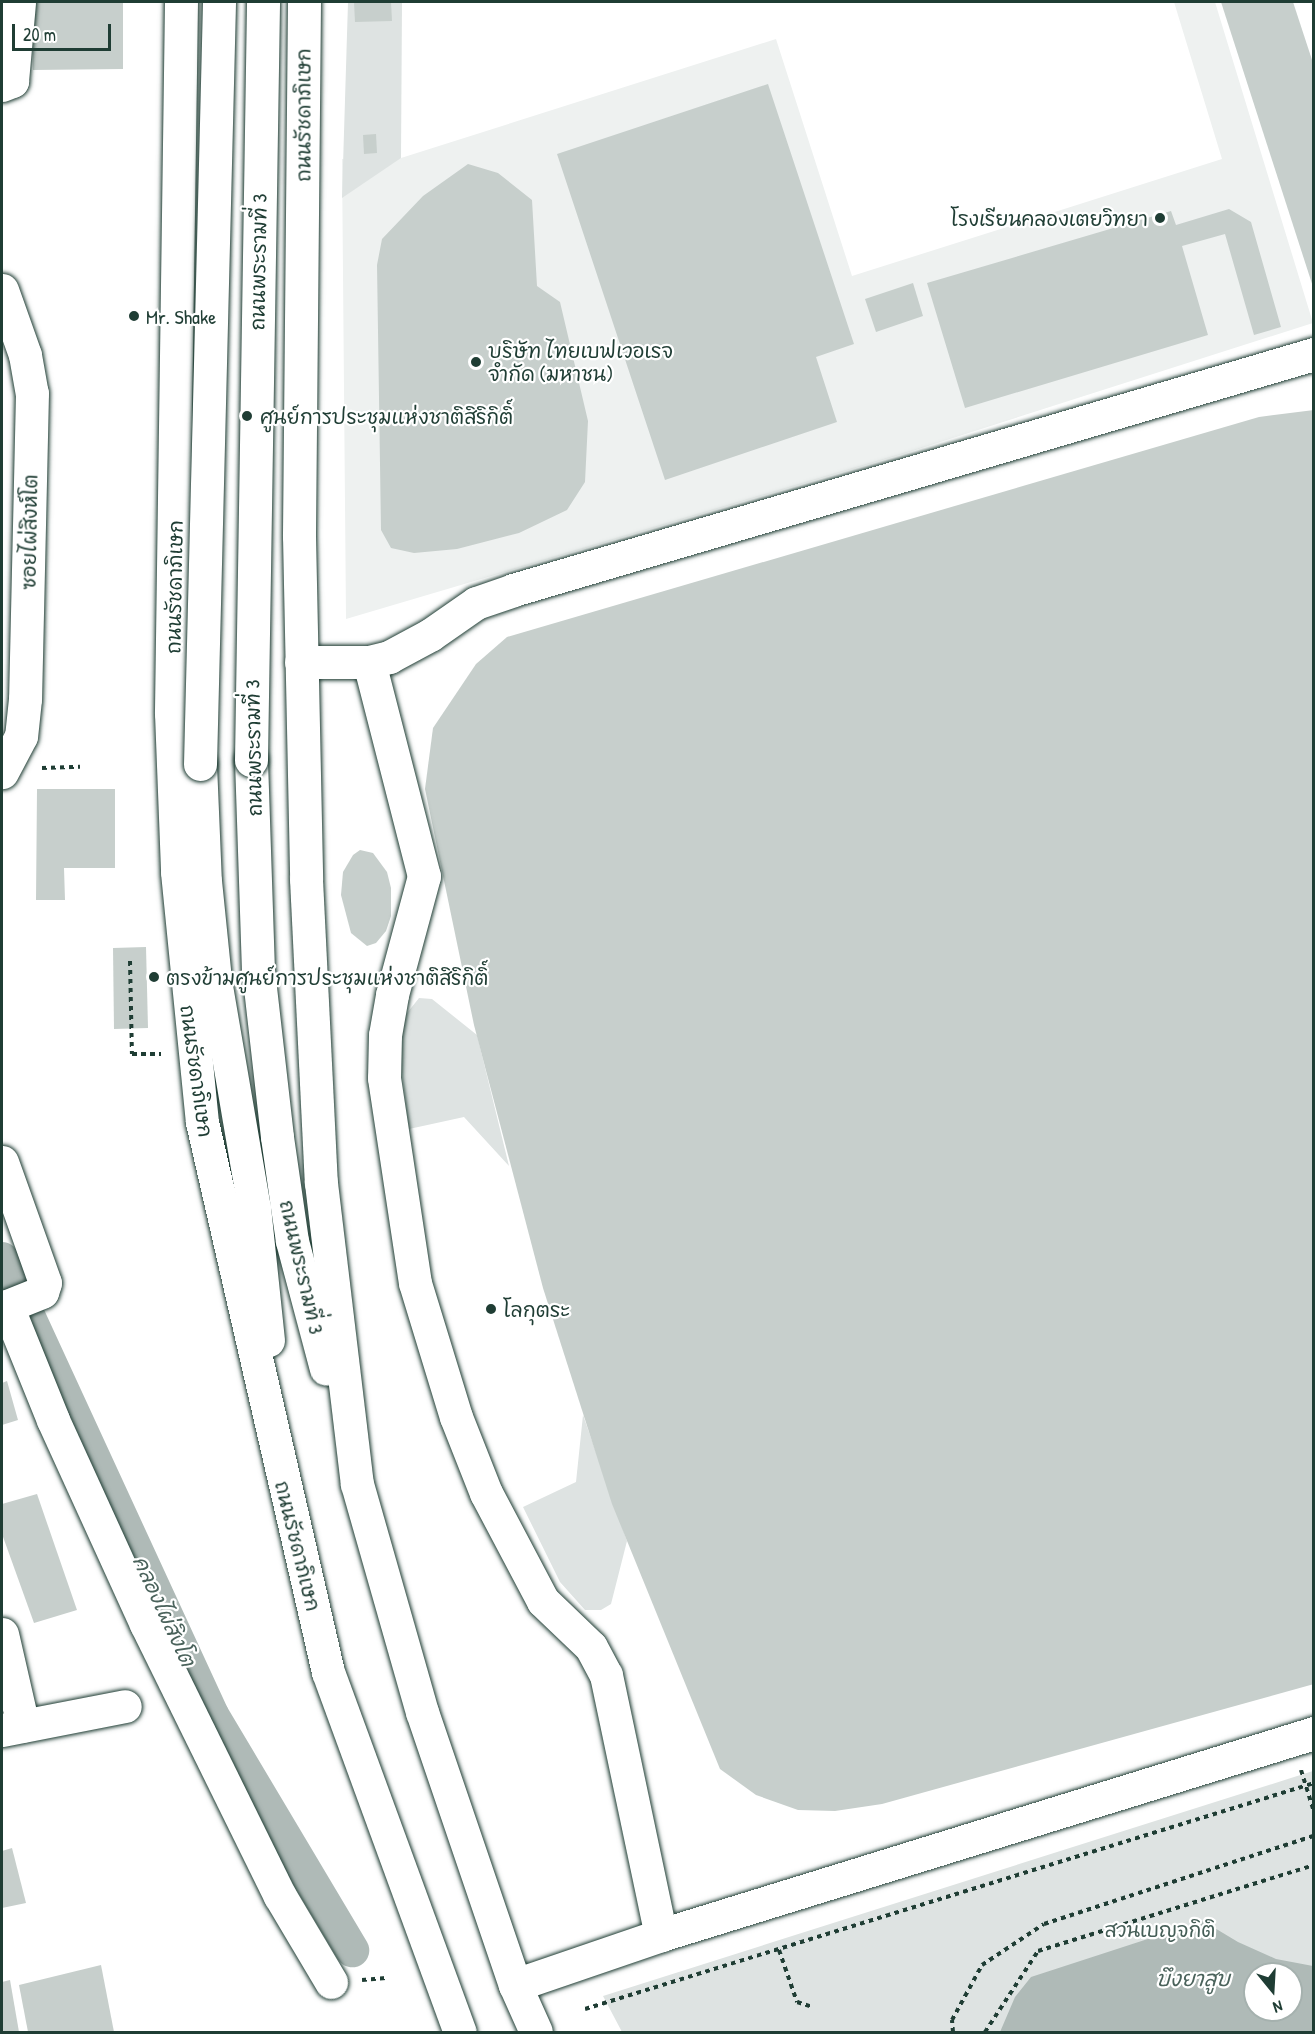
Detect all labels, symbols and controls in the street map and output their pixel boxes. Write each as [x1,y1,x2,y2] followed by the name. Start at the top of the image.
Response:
[15,12,114,50] scale bar
[23,22,56,47] text: 20 m
[291,48,315,182] street label: ถนนรัชดาภิเษก
[245,193,271,331] street label: ถนนพระรามที่ 3
[950,206,1148,230] place label: โรงเรียนคลองเตยวิทยา
[1153,211,1167,225] marker: โรงเรียนคลองเตยวิทยา
[146,304,216,328] place label: Mr. Shake
[127,309,141,323] marker: Mr. Shake
[488,338,673,385] place label: บริษัท ไทยเบฟเวอเรจ จำกัด (มหาชน)
[469,355,483,369] marker: บริษัท ไทยเบฟเวอเรจ จำกัด (มหาชน)
[260,404,513,428] place label: ศูนย์การประชุมแห่งชาติสิริกิติ์
[238,407,256,425] marker: ศูนย์การประชุมแห่งชาติสิริกิติ์
[16,474,42,590] street label: ซอยไผ่สิงห์โต
[161,520,187,654] street label: ถนนรัชดาภิเษก
[240,679,266,817] street label: ถนนพระรามที่ 3
[166,965,488,989] place label: ตรงข้ามศูนย์การประชุมแห่งชาติสิริกิติ์
[147,970,161,984] marker: ตรงข้ามศูนย์การประชุมแห่งชาติสิริกิติ์
[176,1003,218,1139] street label: ถนนรัชดาภิเษก
[275,1198,329,1336] street label: ถนนพระรามที่ 3
[503,1297,570,1321] place label: โลกุตระ
[484,1302,498,1316] marker: โลกุตระ
[270,1478,326,1614] street label: ถนนรัชดาภิเษก
[127,1552,201,1670] water label: คลองไผ่สิงโต
[1105,1917,1215,1941] park label: สวนเบญจกิติ
[1243,1962,1303,2022] north arrow
[1156,1966,1230,1992] water label: บึงยาสูบ
[1271,1995,1285,2019] text: N

